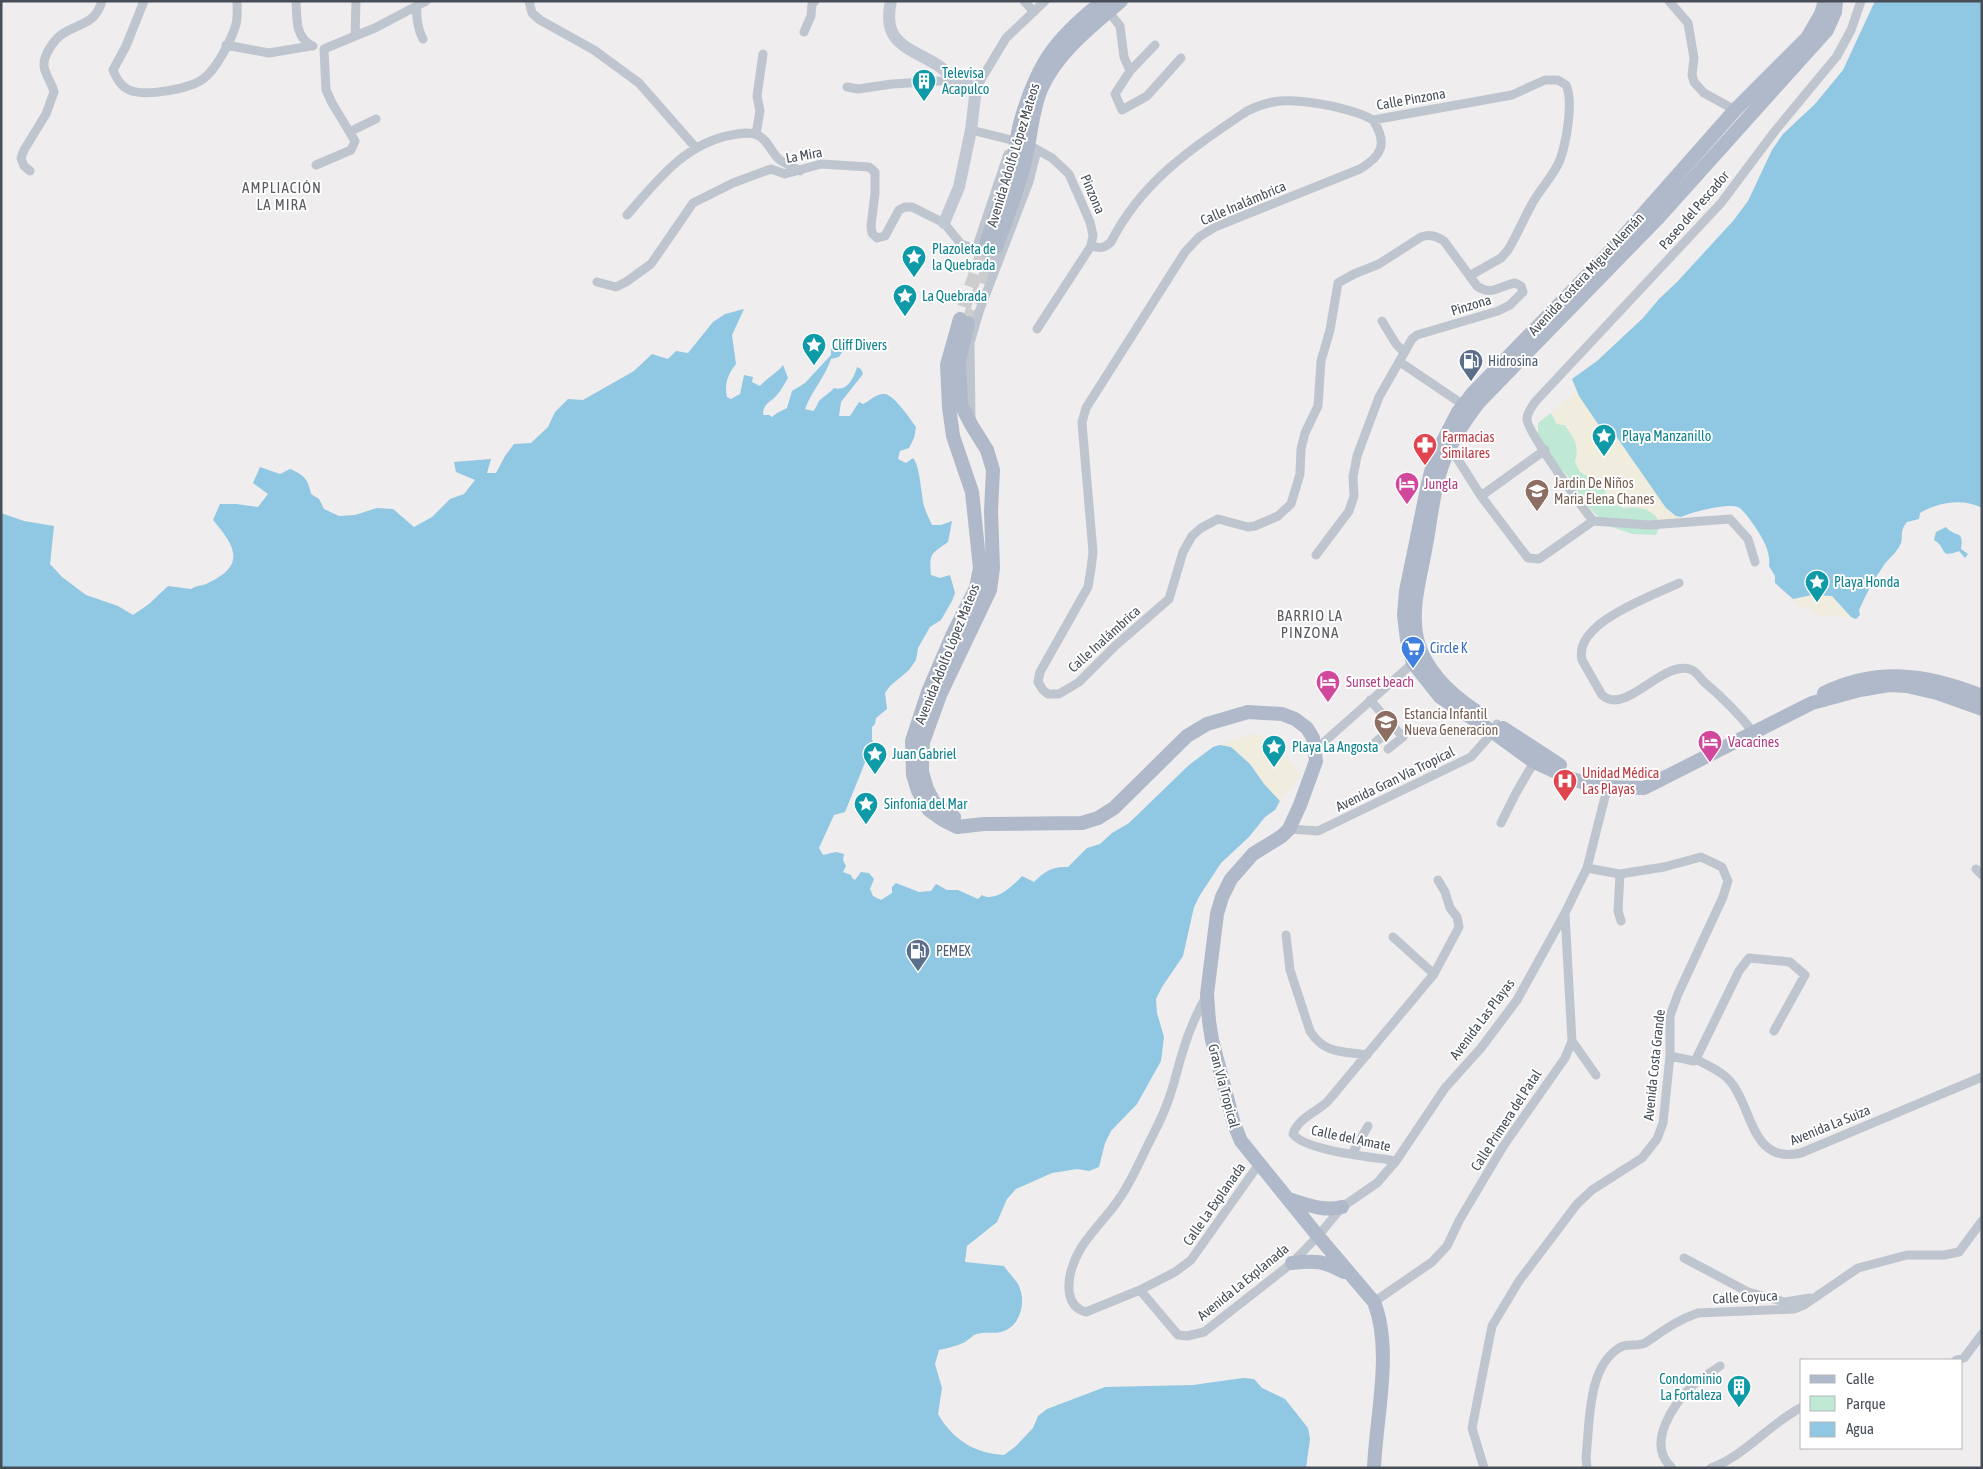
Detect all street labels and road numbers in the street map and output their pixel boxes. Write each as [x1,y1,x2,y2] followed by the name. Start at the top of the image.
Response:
[983,81,1043,229] street label: Avenida Adolfo López Mateos
[1375,85,1447,113] street label: Calle Pinzona
[784,144,824,166] street label: La Mira
[1656,167,1733,252] street label: Paseo del Pescador
[1078,172,1108,216] street label: Pinzona
[1198,178,1288,228] street label: Calle Inalámbrica
[1525,209,1647,339] street label: Avenida Costera Miguel Alemán
[1449,291,1493,319] street label: Pinzona
[912,582,982,726] street label: Avenida Adolfo López Mateos
[1065,603,1143,675] street label: Calle Inalámbrica
[1333,743,1457,815] street label: Avenida Gran Vía Tropical
[1446,975,1518,1062] street label: Avenida Las Playas
[1640,1009,1668,1121] street label: Avenida Costa Grande
[1205,1042,1243,1130] street label: Gran Vía Tropical
[1467,1066,1545,1174] street label: Calle Primera del Patal
[1788,1102,1872,1148] street label: Avenida La Suiza
[1310,1122,1392,1154] street label: Calle del Amate
[1180,1160,1248,1248] street label: Calle La Explanada
[1194,1240,1292,1324] street label: Avenida La Explanada
[1712,1287,1778,1307] street label: Calle Coyuca

